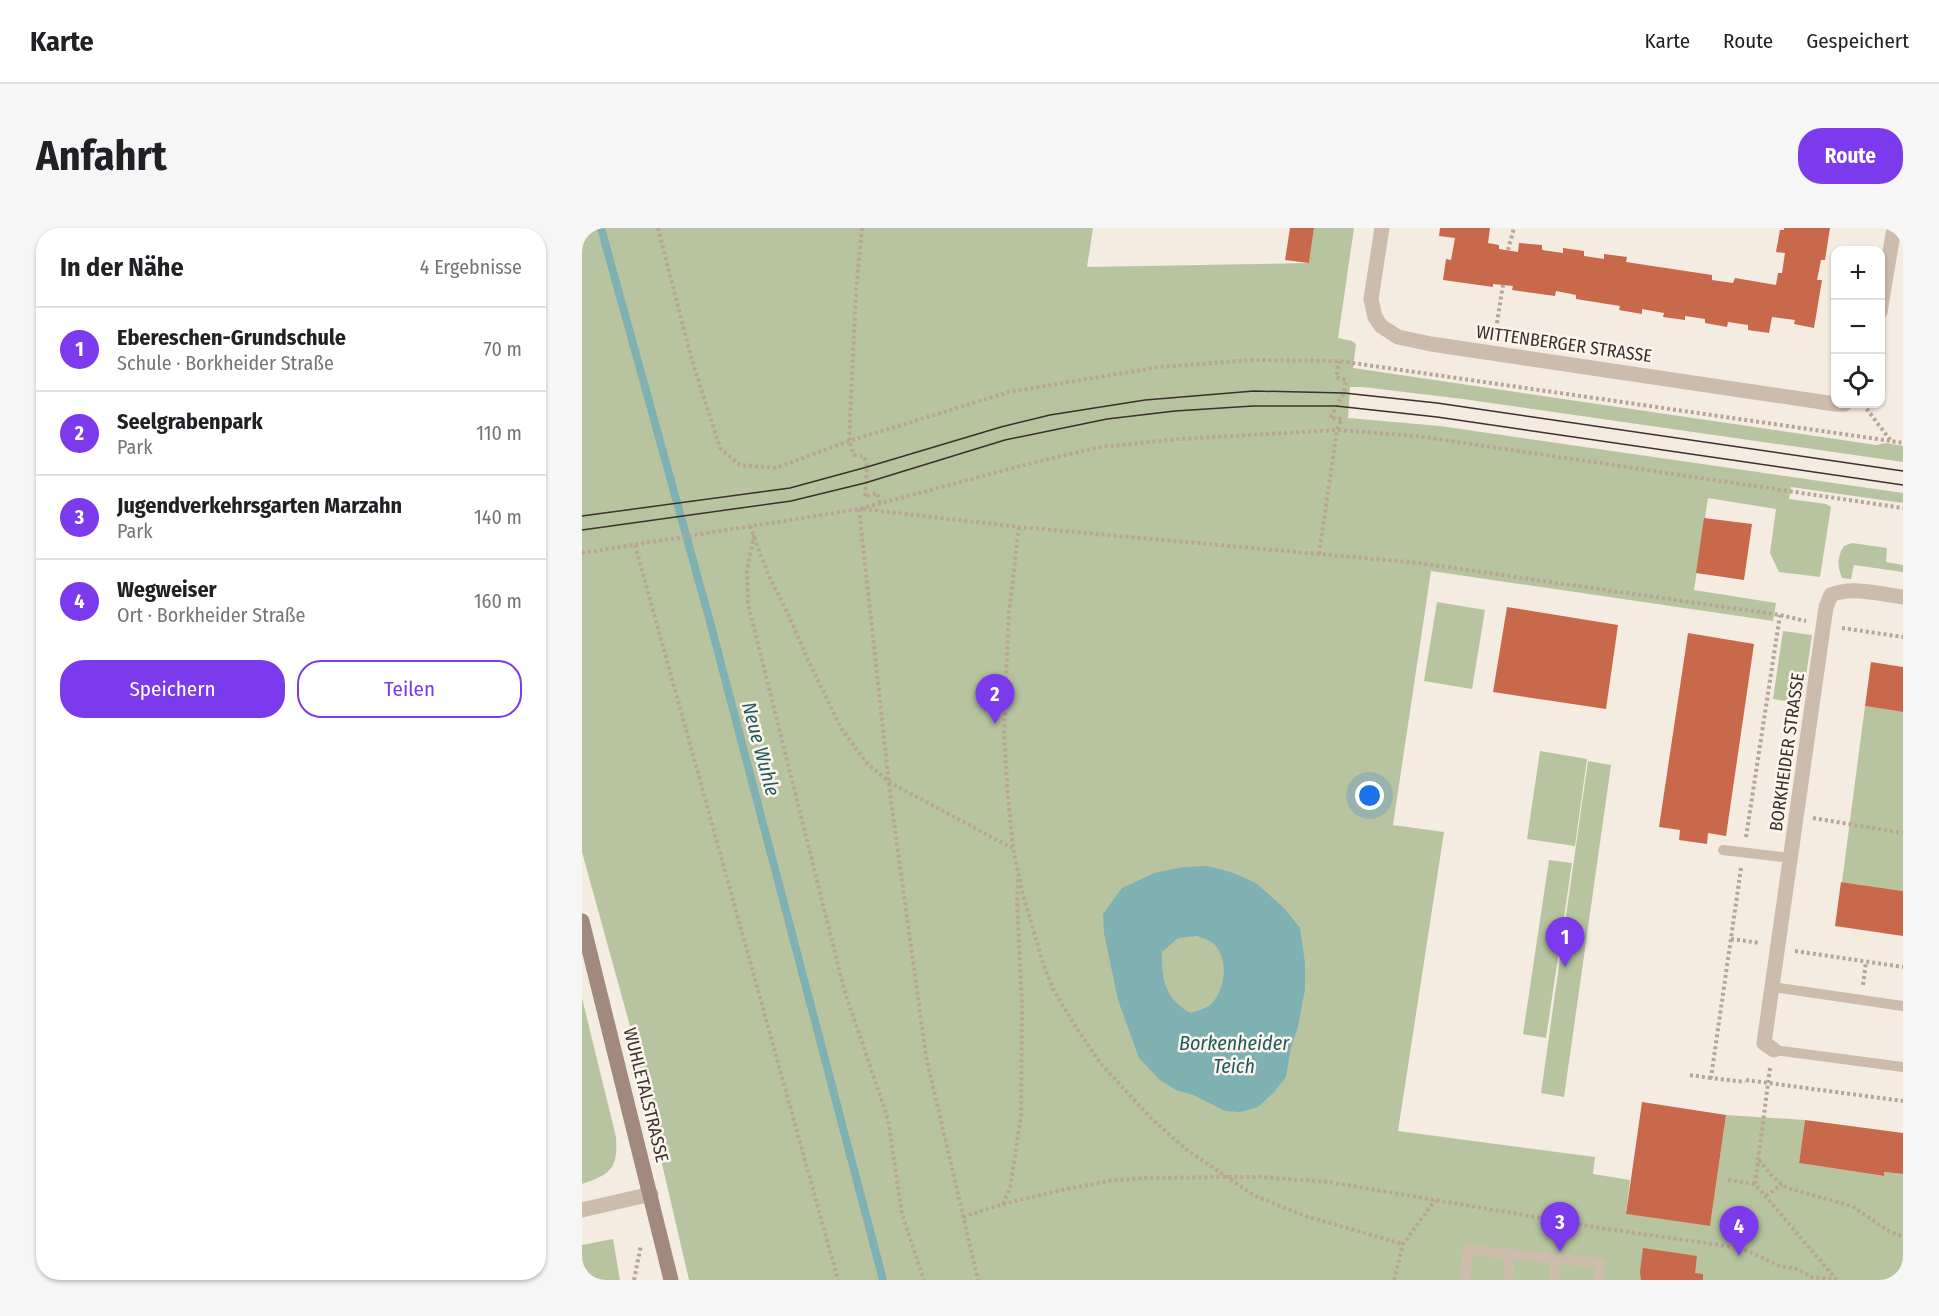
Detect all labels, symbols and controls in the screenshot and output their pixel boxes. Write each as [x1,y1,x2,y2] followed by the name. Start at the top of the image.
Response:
[30,25,94,58] text: Karte
[1645,28,1690,54] text: Karte
[1723,28,1773,54] text: Route
[1806,28,1909,54] text: Gespeichert
[1798,128,1903,184] button: Route
[36,131,167,181] text: Anfahrt
[1831,246,1885,408] map controls
[1831,246,1885,300] button: +
[60,252,184,283] text: In der Nähe
[420,255,522,279] text: 4 Ergebnisse
[1831,300,1885,354] button: −
[1475,321,1653,367] street label: WITTENBERGER STRASSE
[117,324,346,351] text: Ebereschen-Grundschule
[75,337,84,361] text: 1
[484,337,522,361] text: 70 m
[117,351,334,375] text: Schule · Borkheider Straße
[1831,354,1885,408] button: locate
[117,408,263,435] text: Seelgrabenpark
[75,421,84,445] text: 2
[476,421,522,445] text: 110 m
[117,435,153,459] text: Park
[117,492,402,519] text: Jugendverkehrsgarten Marzahn
[75,505,84,529] text: 3
[474,505,522,529] text: 140 m
[117,519,153,543] text: Park
[117,576,217,603] text: Wegweiser
[74,589,85,613] text: 4
[474,589,522,613] text: 160 m
[117,603,305,627] text: Ort · Borkheider Straße
[60,660,285,718] button: Speichern
[297,660,522,718] button: Teilen
[1765,671,1809,833] street label: BORKHEIDER STRASSE
[976,674,1014,724] pin: 2
[737,699,785,799] water label: Neue Wuhle
[1355,781,1384,810] your location
[1546,918,1584,967] pin: 1
[619,1025,673,1165] street label: WUHLETALSTRASSE
[1179,1031,1290,1078] water label: Borkenheider Teich
[1540,1202,1580,1252] pin: 3
[1720,1206,1758,1256] pin: 4

